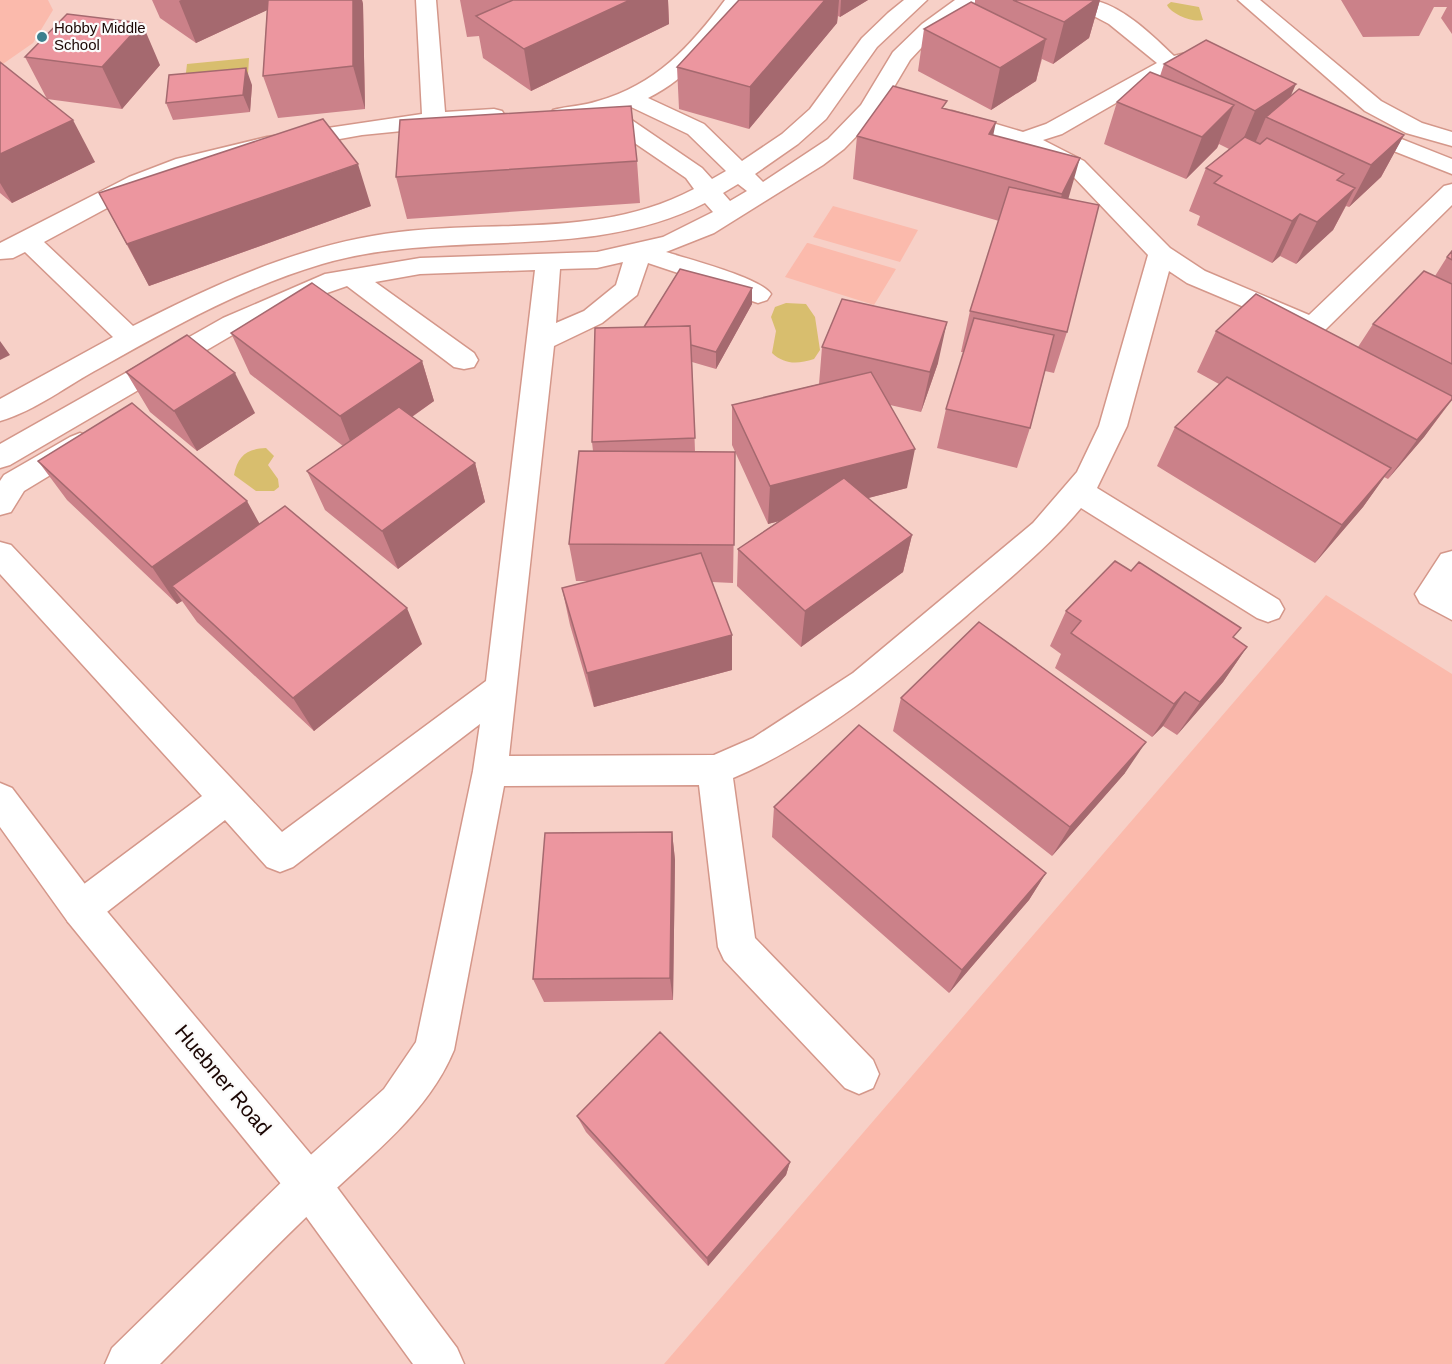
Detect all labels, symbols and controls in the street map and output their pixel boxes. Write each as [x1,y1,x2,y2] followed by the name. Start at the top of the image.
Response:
[54,19,146,53] place label: Hobby Middle School
[35,30,49,44] marker: Hobby Middle School
[171,1020,276,1139] street label: Huebner Road

